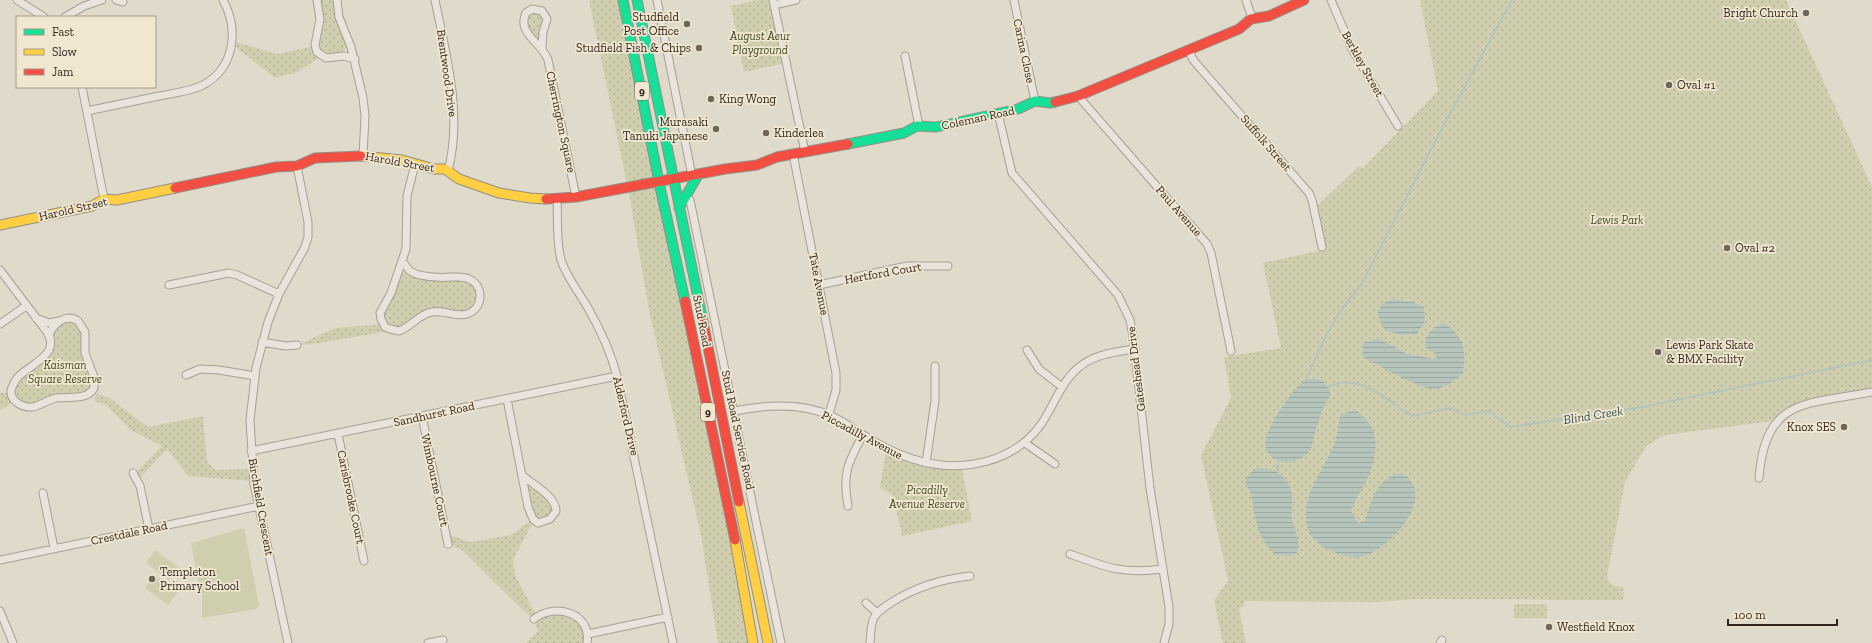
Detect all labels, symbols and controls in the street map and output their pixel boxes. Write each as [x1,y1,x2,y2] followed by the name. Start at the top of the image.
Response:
[1723,6,1798,20] place label: Bright Church
[1801,8,1811,18] marker: Bright Church
[623,10,679,38] place label: Studfield Post Office
[16,16,156,88] legend
[1010,18,1038,85] street label: Carina Close
[682,19,692,29] marker: Studfield Post Office
[52,25,75,39] text: Fast
[434,28,460,118] street label: Brentwood Drive
[729,29,791,57] park label: August Aeur Playground
[1339,29,1387,100] street label: Berkley Street
[576,41,691,55] place label: Studfield Fish & Chips
[694,43,704,53] marker: Studfield Fish & Chips
[52,45,78,59] text: Slow
[52,65,74,79] text: Jam
[543,70,579,174] street label: Cherrington Square
[1677,78,1716,92] place label: Oval #1
[1664,80,1674,90] marker: Oval #1
[635,82,649,100] road number: 9
[719,92,777,106] place label: King Wong
[706,94,716,104] marker: King Wong
[940,103,1016,133] street label: Coleman Road
[1238,112,1295,175] street label: Suffolk Street
[623,115,709,143] place label: Murasaki Tanuki Japanese
[711,124,721,134] marker: Murasaki Tanuki Japanese
[774,126,824,140] place label: Kinderlea
[761,128,771,138] marker: Kinderlea
[364,149,436,175] street label: Harold Street
[1153,183,1205,240] street label: Paul Avenue
[37,194,109,224] street label: Harold Street
[1591,213,1644,227] park label: Lewis Park
[1735,241,1775,255] place label: Oval #2
[1722,243,1732,253] marker: Oval #2
[806,252,832,317] street label: Tate Avenue
[843,259,923,287] street label: Hertford Court
[690,294,714,349] street label: Stud Road
[1124,326,1148,412] street label: Gateshead Drive
[1666,338,1754,366] place label: Lewis Park Skate & BMX Facility
[1653,347,1663,357] marker: Lewis Park Skate & BMX Facility
[28,358,102,386] park label: Kaisman Square Reserve
[719,369,758,491] street label: Stud Road Service Road
[610,375,642,457] street label: Alderford Drive
[392,399,476,429] street label: Sandhurst Road
[701,403,715,421] road number: 9
[1562,403,1624,427] water label: Blind Creek
[819,408,905,462] street label: Piccadilly Avenue
[1787,420,1836,434] place label: Knox SES
[1839,422,1849,432] marker: Knox SES
[418,432,452,528] street label: Wimbourne Court
[334,449,368,546] street label: Carisbrooke Court
[246,457,277,558] street label: Birchfield Crescent
[888,483,965,511] park label: Picadilly Avenue Reserve
[89,518,169,548] street label: Crestdale Road
[160,565,239,593] place label: Templeton Primary School
[147,574,157,584] marker: Templeton Primary School
[1728,601,1837,627] scale bar
[1734,608,1766,622] text: 100 m
[1557,620,1635,634] place label: Westfield Knox
[1544,622,1554,632] marker: Westfield Knox

